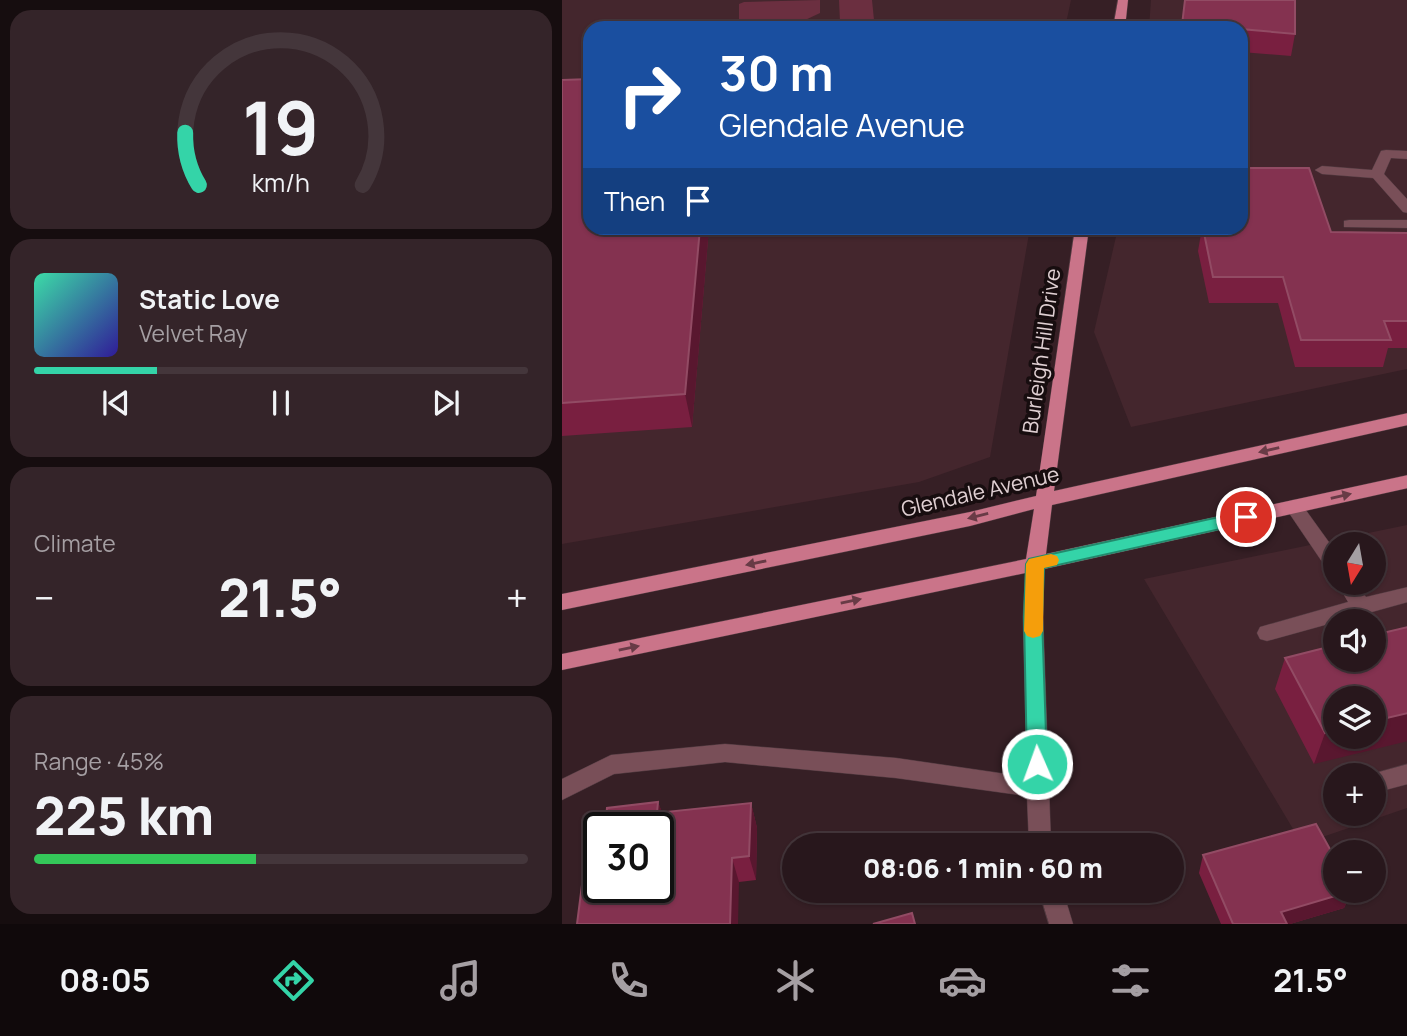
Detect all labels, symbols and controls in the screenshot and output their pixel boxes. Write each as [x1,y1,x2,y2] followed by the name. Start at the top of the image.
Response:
[719,39,834,106] text: 30 m
[604,49,695,140] icon: right
[242,78,320,178] text: 19
[719,103,965,147] text: Glendale Avenue
[252,165,310,200] text: km/h
[679,182,717,220] icon: arrive
[604,183,665,219] text: Then
[1016,267,1066,435] street label: Burleigh Hill Drive
[139,281,280,317] text: Static Love
[139,317,248,349] text: Velvet Ray
[97,384,135,422] icon: previous
[262,384,300,422] icon: pause
[427,384,465,422] icon: next
[1258,445,1280,456] one-way arrow
[898,459,1062,523] street label: Glendale Avenue
[1216,487,1276,547] pin
[1330,490,1352,501] one-way arrow
[1227,498,1265,536] icon: arrive
[967,511,989,522] one-way arrow
[34,527,116,559] text: Climate
[1323,532,1386,595] north arrow
[1323,532,1386,903] map controls
[745,558,767,569] one-way arrow
[219,562,342,633] text: 21.5°
[34,571,55,623] text: −
[506,571,528,623] text: +
[840,596,862,607] one-way arrow
[1323,609,1386,672] button: sound
[618,643,640,654] one-way arrow
[1323,686,1386,749] button: layers
[1000,727,1074,801] position arrow
[34,745,164,777] text: Range · 45%
[1323,763,1386,826] button: +
[34,780,214,851] text: 225 km
[583,812,674,903] speed limit sign: 30
[1323,840,1386,903] button: −
[863,850,1103,886] text: 08:06 · 1 min · 60 m
[269,956,318,1005] icon: directions
[436,956,485,1005] icon: music
[604,956,653,1005] icon: phone
[771,956,820,1005] icon: climate
[938,956,987,1005] icon: car
[1106,956,1155,1005] icon: filters
[59,958,151,1002] text: 08:05
[1273,958,1348,1002] text: 21.5°

